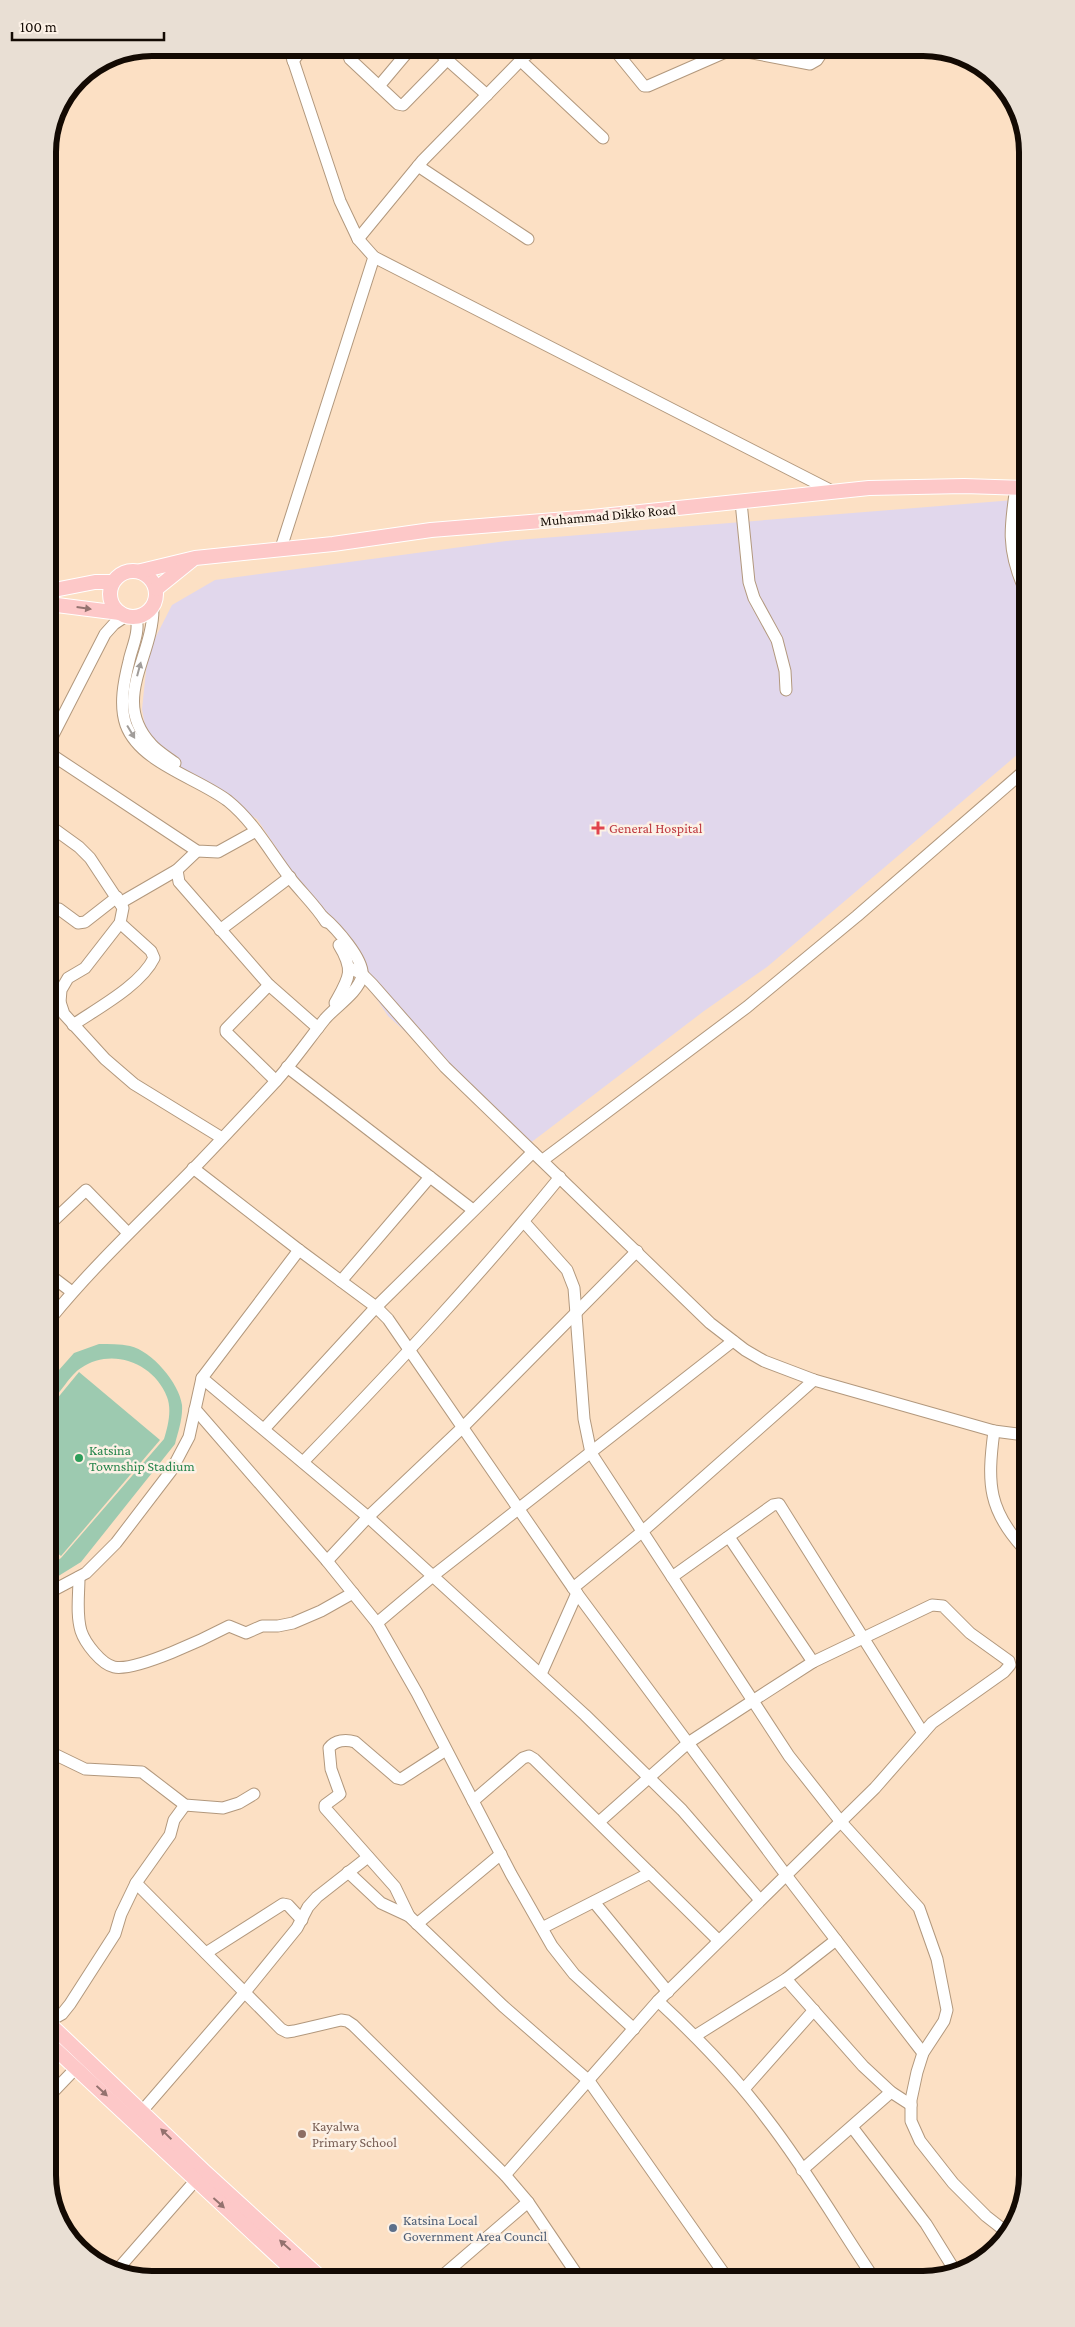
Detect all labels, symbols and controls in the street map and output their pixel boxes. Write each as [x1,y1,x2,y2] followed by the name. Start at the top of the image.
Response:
[12,10,165,42] scale bar
[20,19,57,35] text: 100 m
[539,501,677,529] street label: Muhammad Dikko Road
[77,604,93,612] one-way arrow
[136,662,144,677] one-way arrow
[126,725,135,739] one-way arrow
[609,820,703,836] place label: General Hospital
[591,821,605,835] marker: General Hospital
[89,1442,195,1474] place label: Katsina Township Stadium
[73,1452,85,1464] marker: Katsina Township Stadium
[95,2085,107,2097] one-way arrow
[312,2118,397,2150] place label: Kayalwa Primary School
[161,2128,173,2140] one-way arrow
[296,2128,308,2140] marker: Kayalwa Primary School
[213,2197,225,2209] one-way arrow
[403,2212,547,2244] place label: Katsina Local Government Area Council
[387,2222,399,2234] marker: Katsina Local Government Area Council
[280,2239,292,2251] one-way arrow

